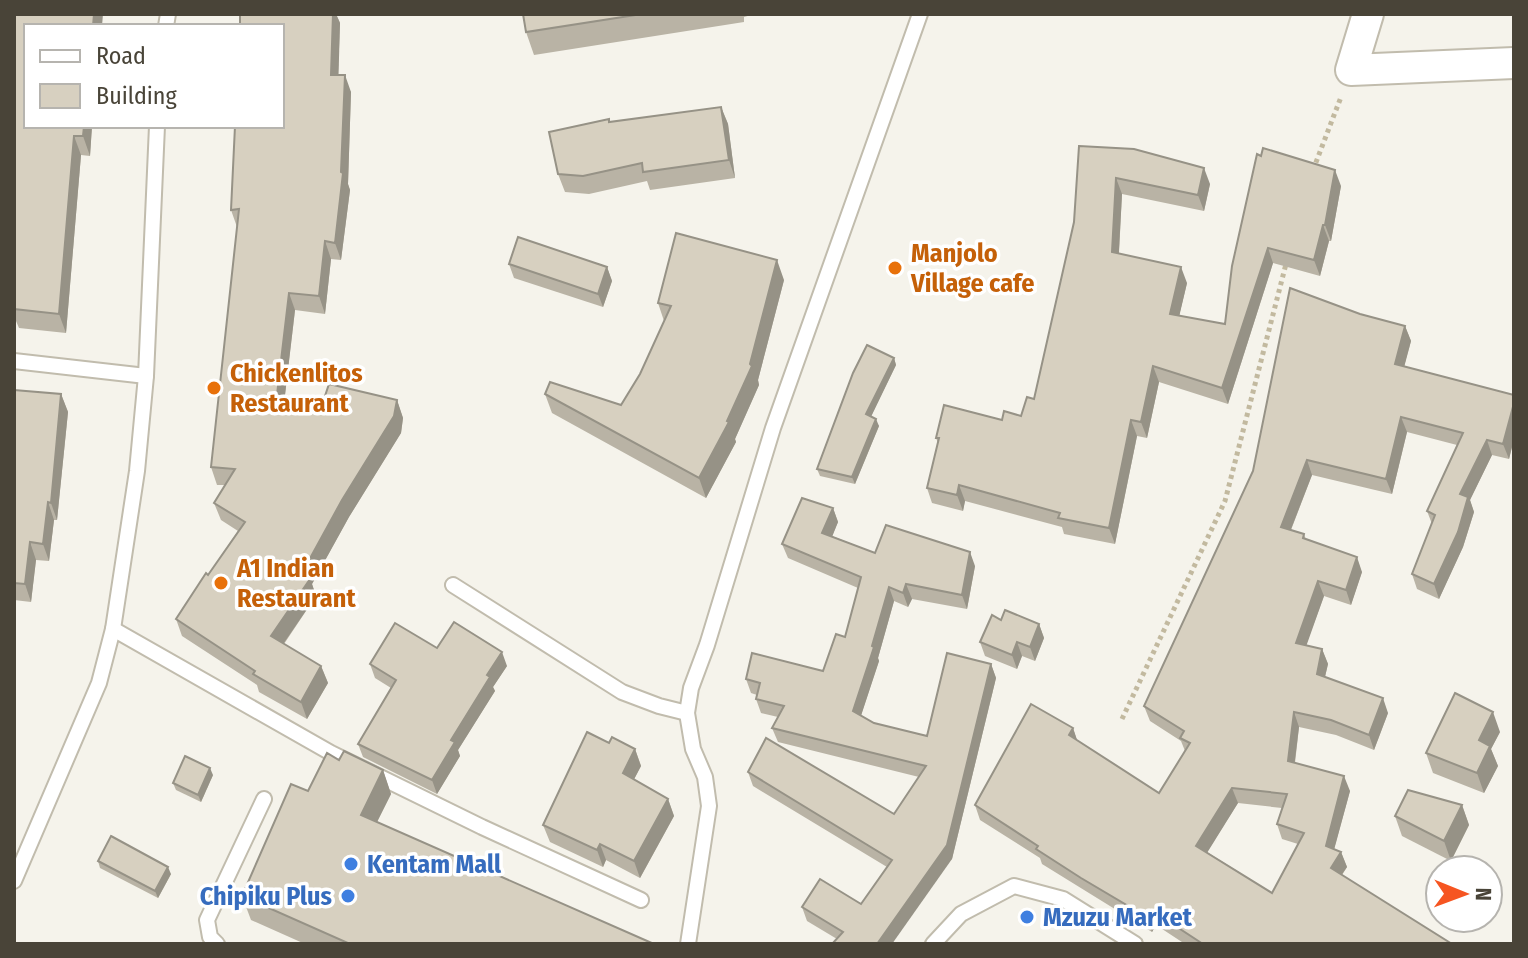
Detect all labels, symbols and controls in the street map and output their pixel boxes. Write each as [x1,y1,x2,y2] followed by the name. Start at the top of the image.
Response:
[24,24,284,128] legend
[96,42,146,70] text: Road
[96,82,178,110] text: Building
[910,238,1035,299] place label: Manjolo Village cafe
[886,259,904,277] marker: Manjolo Village cafe
[230,358,363,419] place label: Chickenlitos Restaurant
[205,379,223,397] marker: Chickenlitos Restaurant
[236,553,356,614] place label: A1 Indian Restaurant
[212,574,230,592] marker: A1 Indian Restaurant
[367,849,502,880] place label: Kentam Mall
[1424,854,1504,934] north arrow
[342,855,360,873] marker: Kentam Mall
[200,881,332,912] place label: Chipiku Plus
[339,887,357,905] marker: Chipiku Plus
[1470,888,1497,901] text: N
[1043,902,1193,933] place label: Mzuzu Market
[1018,908,1036,926] marker: Mzuzu Market

